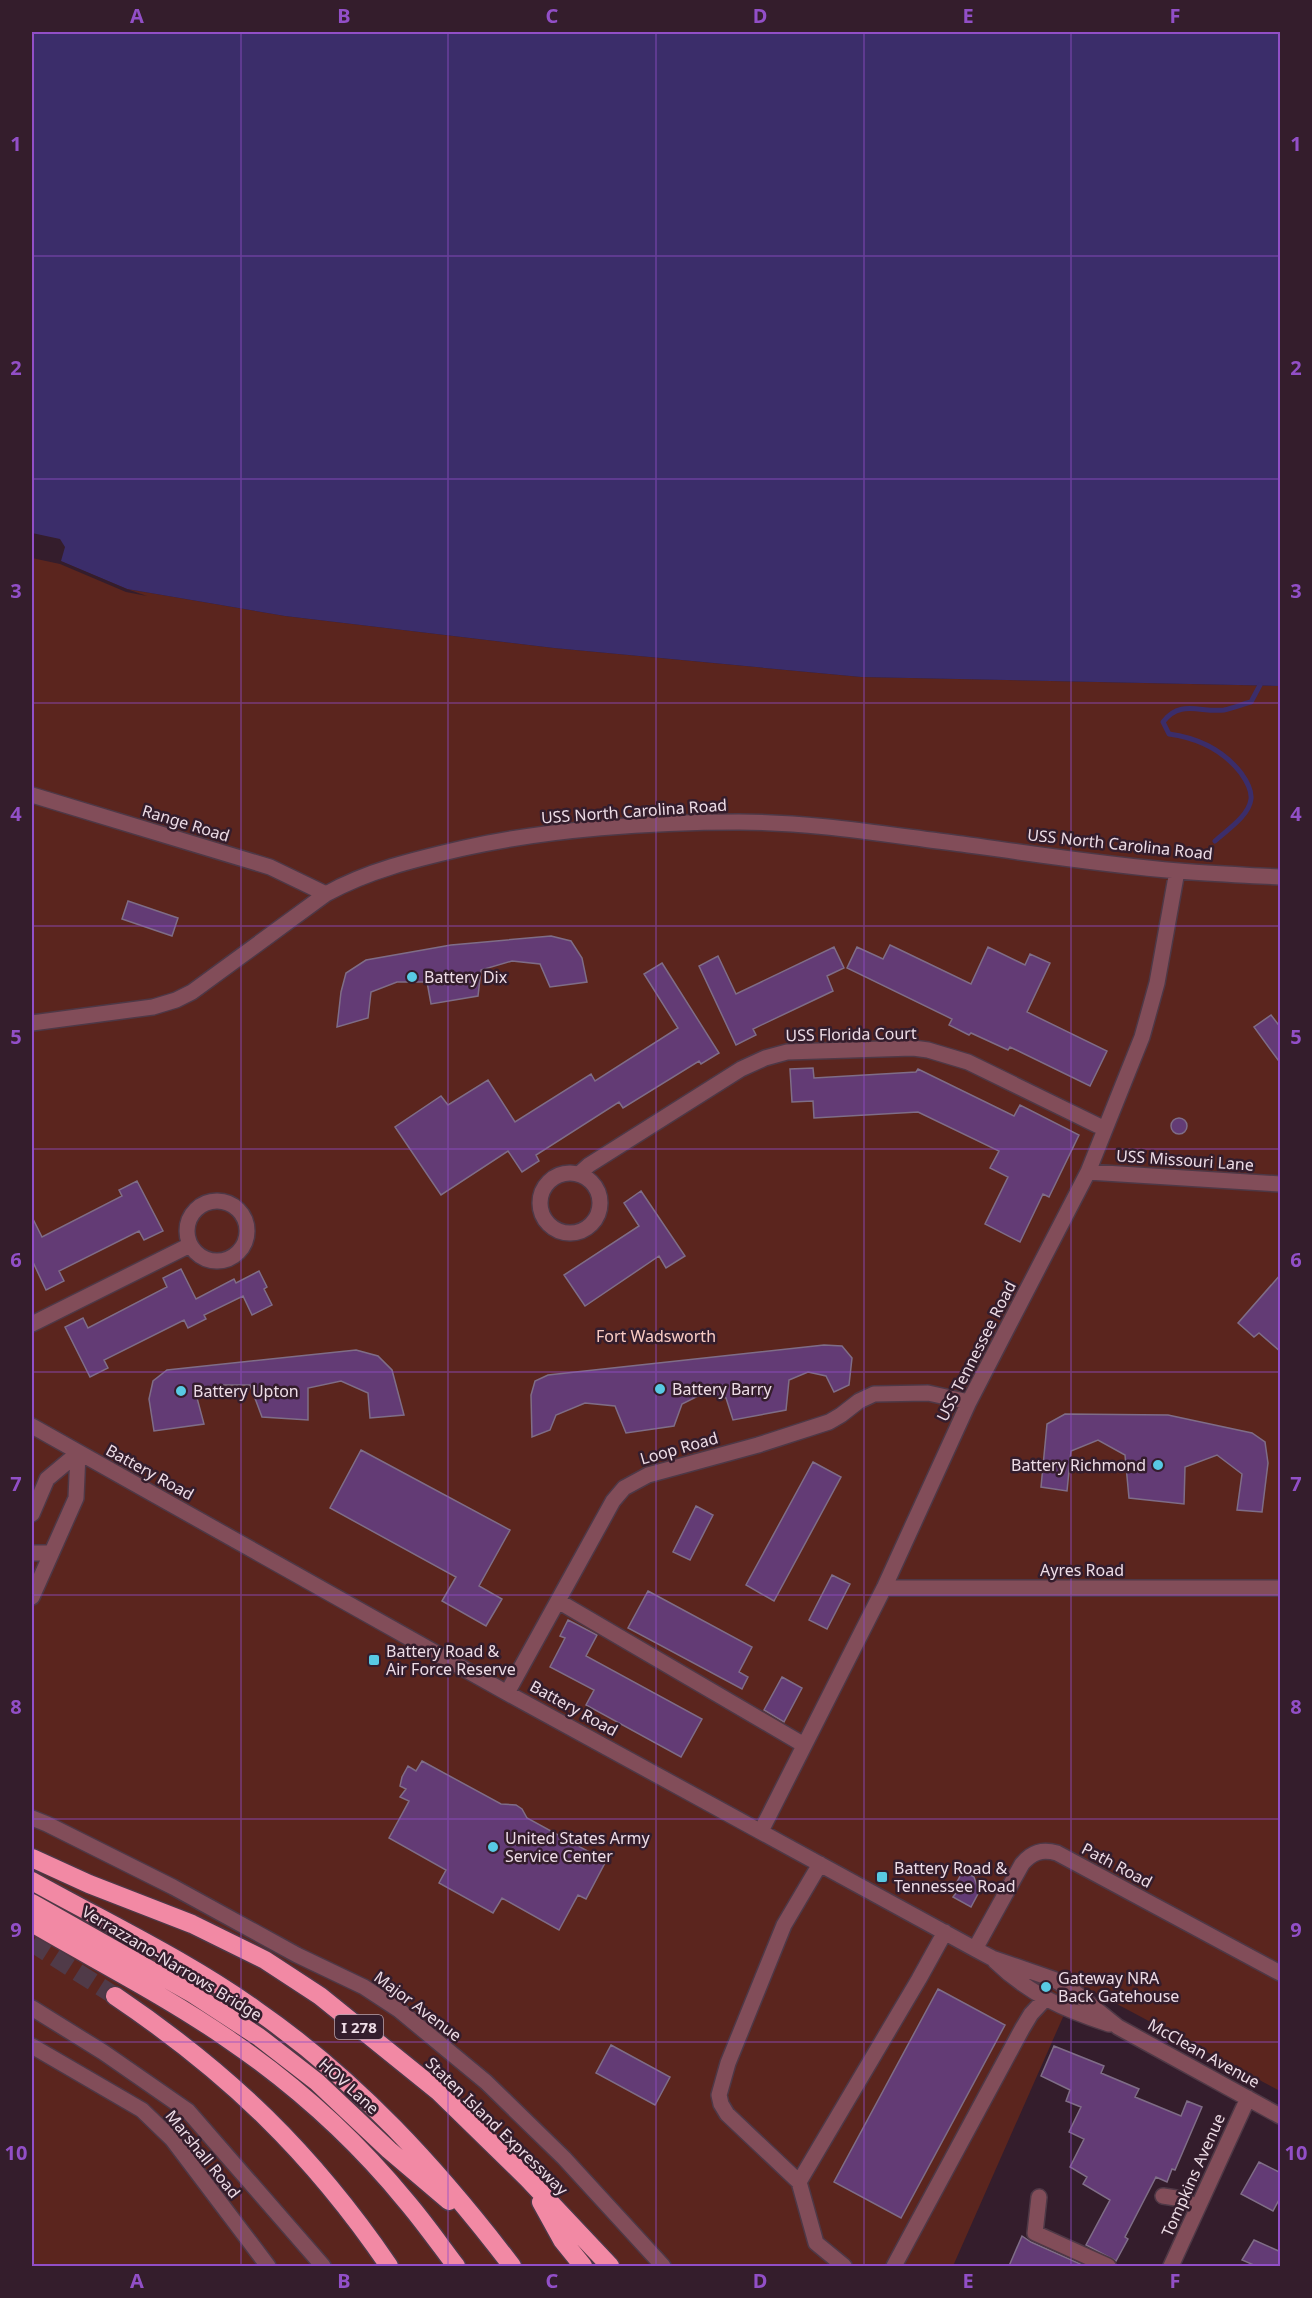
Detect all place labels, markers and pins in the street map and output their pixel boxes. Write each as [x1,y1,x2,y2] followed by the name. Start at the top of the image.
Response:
[424,966,508,988] place label: Battery Dix
[405,970,419,984] marker: Battery Dix
[672,1378,772,1400] place label: Battery Barry
[193,1380,299,1402] place label: Battery Upton
[653,1382,667,1396] marker: Battery Barry
[174,1384,188,1398] marker: Battery Upton
[1011,1454,1146,1476] place label: Battery Richmond
[1151,1458,1165,1472] marker: Battery Richmond
[386,1640,516,1680] place label: Battery Road & Air Force Reserve
[367,1653,381,1667] marker: Battery Road & Air Force Reserve
[505,1827,650,1867] place label: United States Army Service Center
[486,1840,500,1854] marker: United States Army Service Center
[894,1857,1016,1897] place label: Battery Road & Tennessee Road
[875,1870,889,1884] marker: Battery Road & Tennessee Road
[1058,1967,1179,2007] place label: Gateway NRA Back Gatehouse
[1039,1980,1053,1994] marker: Gateway NRA Back Gatehouse

